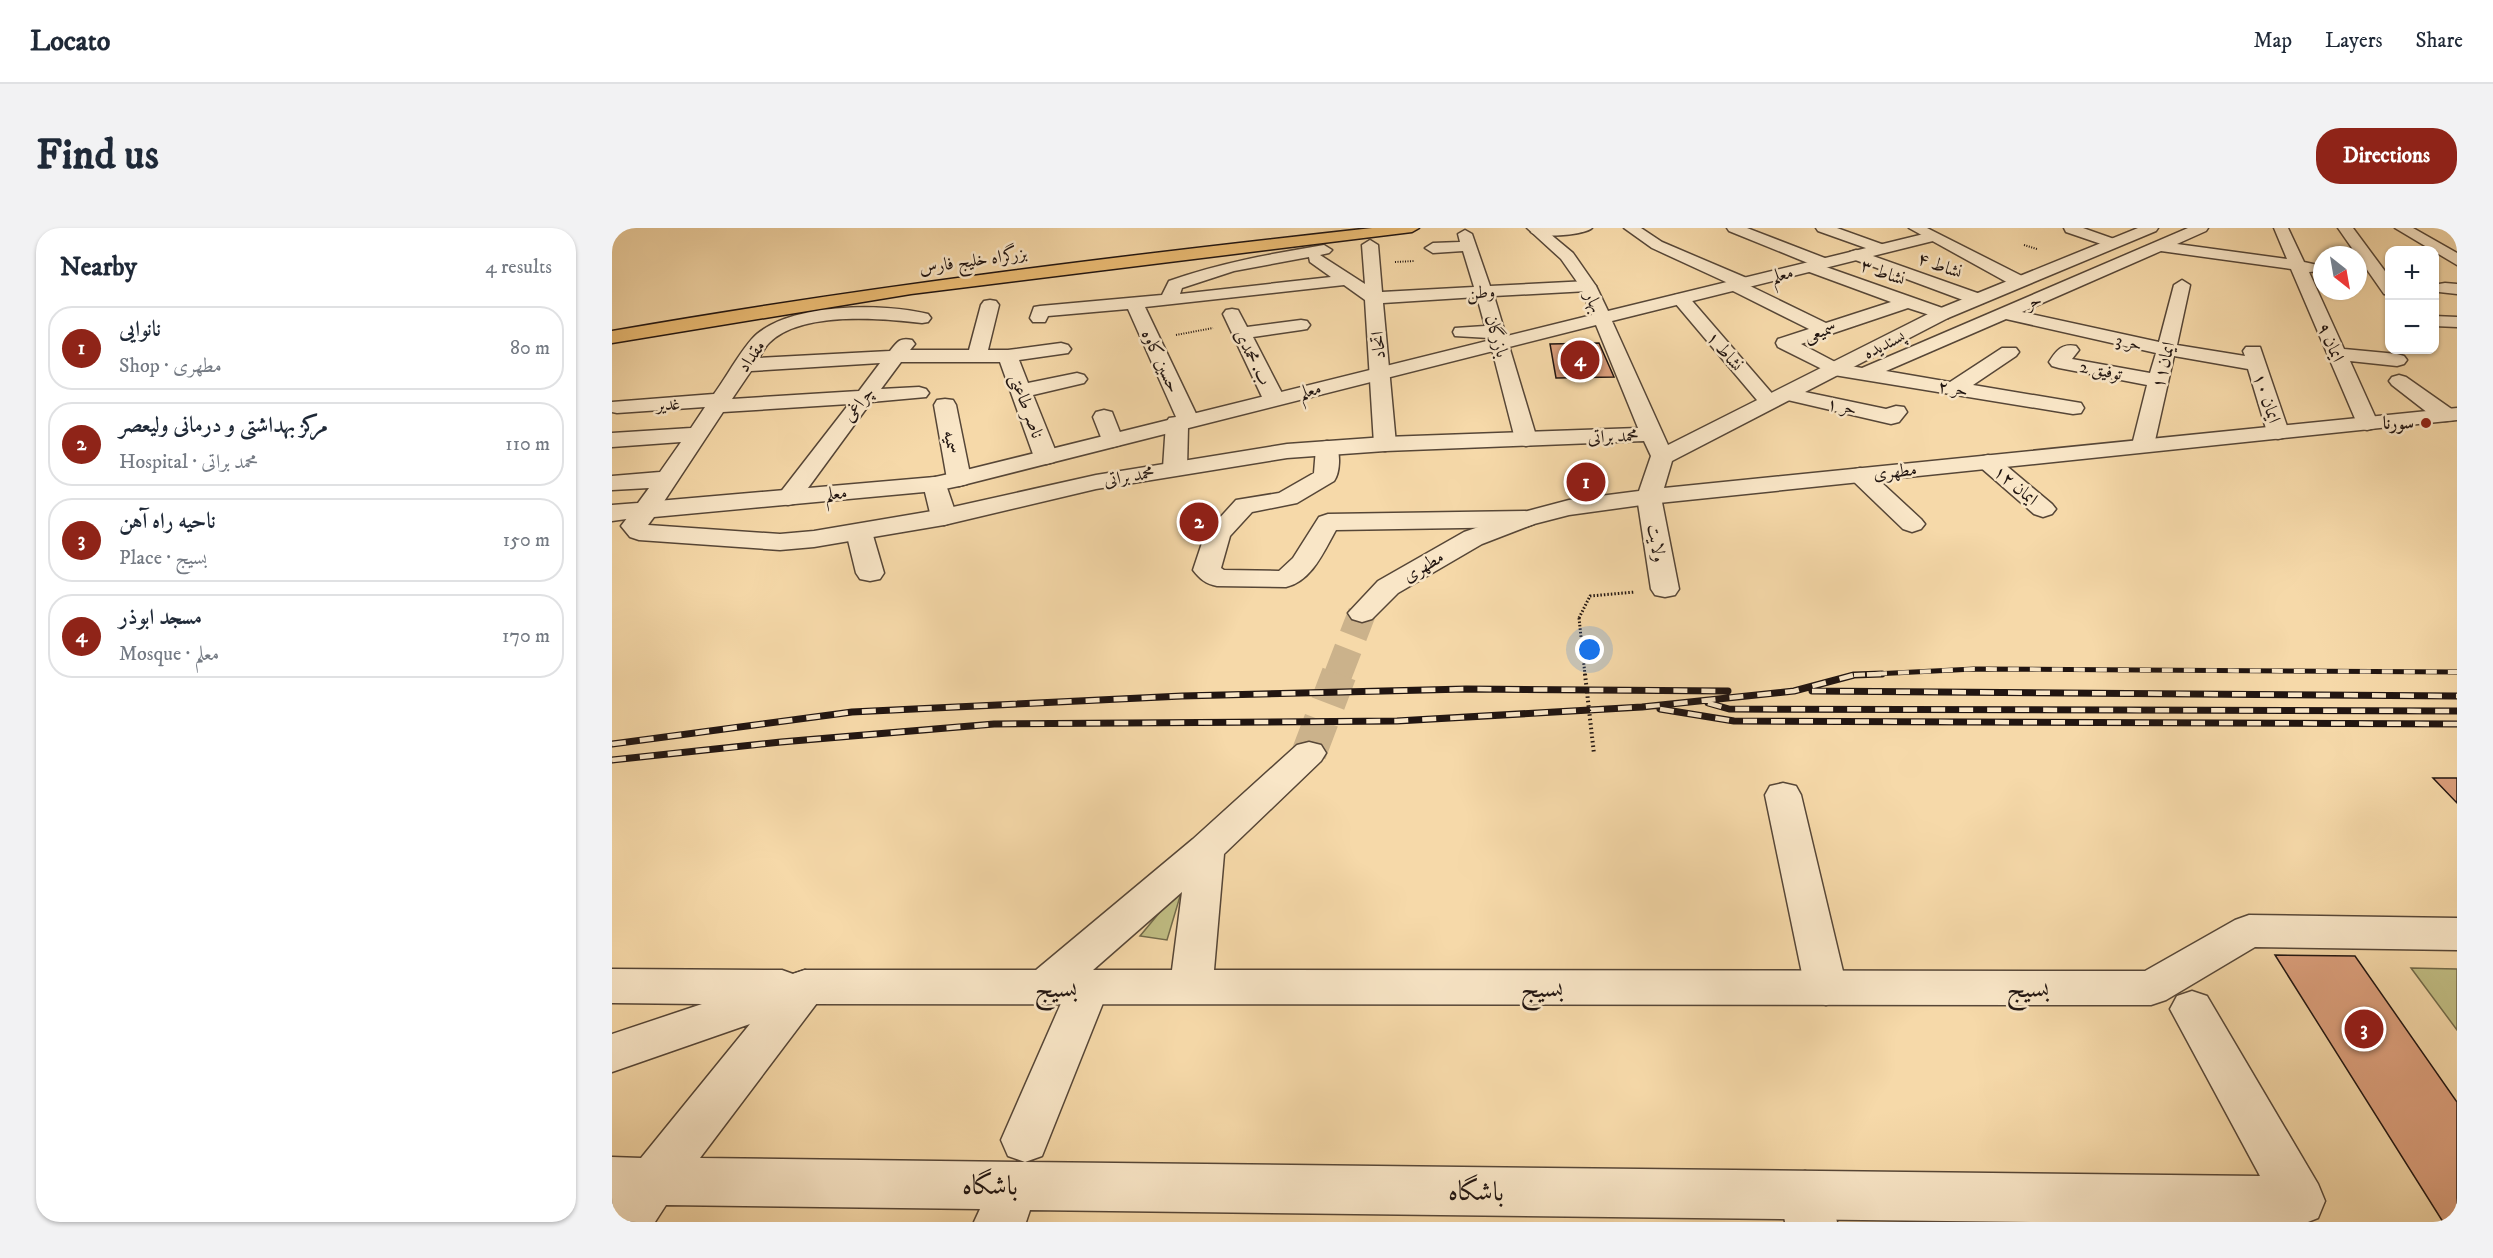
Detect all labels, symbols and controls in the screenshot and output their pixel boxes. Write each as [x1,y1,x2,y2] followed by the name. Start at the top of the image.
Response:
[30,24,110,59] text: Locato
[2253,28,2292,54] text: Map
[2325,28,2383,54] text: Layers
[2416,28,2463,54] text: Share
[2316,128,2457,184] button: Directions
[36,130,159,182] text: Find us
[917,241,1029,283] street label: بزرگراه خلیج فارس
[2313,246,2367,300] north arrow
[2385,246,2439,354] map controls
[2385,246,2439,300] button: +
[1914,248,1965,284] street label: نشاط ۴
[60,251,137,284] text: Nearby
[485,255,552,280] text: 4 results
[1857,255,1908,291] street label: نشاط ۳
[1769,262,1797,294] street label: معلم
[1466,281,1496,305] street label: وطن
[1578,287,1607,316] street label: بهار
[2020,289,2045,316] street label: حر
[2385,300,2439,354] button: −
[1479,312,1514,360] street label: بازرگان
[119,316,161,343] text: نانوایی
[1801,316,1840,348] street label: سمیعی
[2312,319,2348,366] street label: ایمان ۹
[1860,325,1910,365] street label: پسندیده
[1136,326,1184,397] street label: حسین کاوه
[1229,326,1276,389] street label: ب. محمدی
[1701,327,1747,376] street label: نشاط ۱
[2114,329,2144,356] street label: حر 3
[1367,330,1391,360] street label: اتحاد
[78,336,85,361] text: 1
[510,336,550,361] text: 80 m
[733,336,771,377] street label: مقداد
[1560,338,1600,382] pin: 4
[2148,340,2180,391] street label: ایمان۱۱
[119,354,222,379] text: Shop · مطهری
[2078,356,2125,386] street label: توفیق 2
[1003,371,1048,442] street label: ناصر طاعتی
[2247,371,2285,426] street label: ایمان ۱۰
[1936,376,1969,402] street label: حر ۲
[1297,377,1325,410] street label: معلم
[838,382,879,427] street label: چراغی
[653,393,681,417] street label: غدیر
[1825,393,1859,421] street label: حر ۱
[119,412,328,439] text: مرکز بهداشتی و درمانی ولیعصر
[2383,413,2414,435] place label: سورنا
[2419,416,2433,430] marker: سورنا
[1587,425,1639,449] street label: محمد براتی
[938,428,964,456] street label: سمیه
[77,432,86,457] text: 2
[505,432,550,457] text: 110 m
[119,450,258,475] text: Hospital · محمد براتی
[1872,459,1918,485] street label: مطهری
[1566,460,1606,504] pin: 1
[1989,461,2042,511] street label: ایمان ۱۲
[1102,462,1156,492] street label: محمد براتی
[824,482,849,512] street label: معلم
[1180,500,1218,544] pin: 2
[119,508,216,535] text: ناحیه راه آهن
[1642,523,1670,564] street label: ولایت
[78,528,85,553] text: 3
[503,528,550,553] text: 150 m
[119,546,207,571] text: Place · بسیج
[1399,546,1448,588] street label: مطهری
[119,604,202,631] text: مسجد ابوذر
[76,624,87,649] text: 4
[502,624,550,649] text: 170 m
[1575,635,1604,664] your location
[119,642,219,667] text: Mosque · معلم
[1034,972,1078,1012] street label: بسیج
[1520,972,1564,1012] street label: بسیج
[2006,972,2050,1012] street label: بسیج
[2344,1006,2384,1052] pin: 3
[962,1168,1018,1203] street label: باشگاه
[1448,1174,1504,1209] street label: باشگاه

